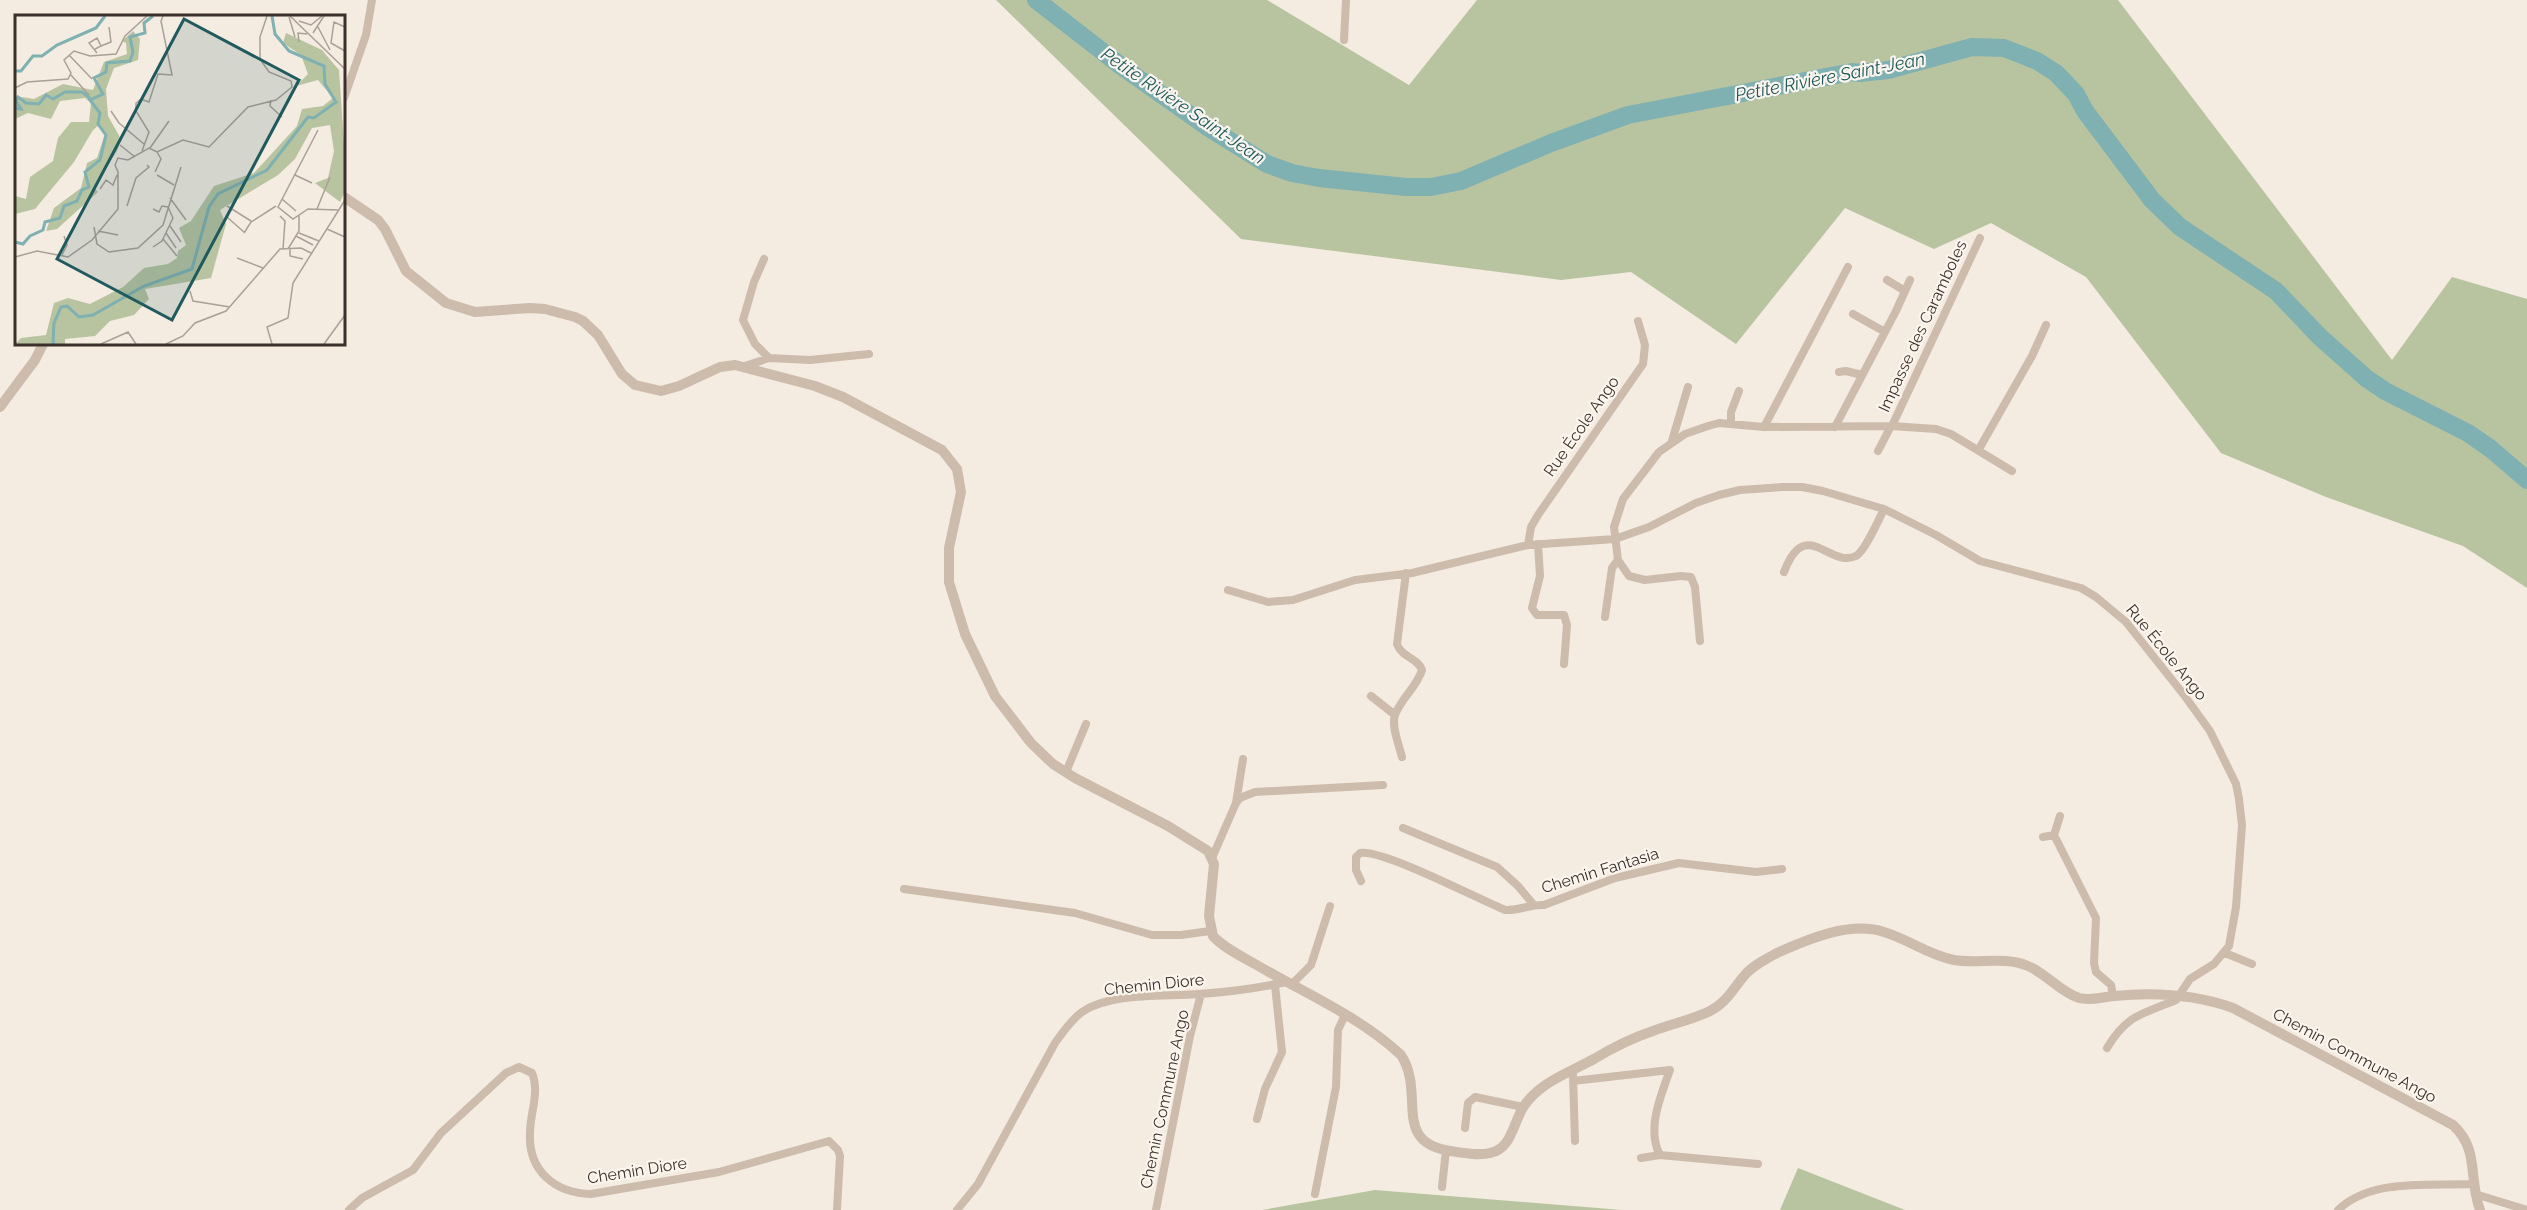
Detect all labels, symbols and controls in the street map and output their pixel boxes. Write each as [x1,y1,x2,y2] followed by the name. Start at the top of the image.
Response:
[15,15,345,345] inset map
[1097,43,1269,168] water label: Petite Rivière Saint-Jean
[1733,48,1927,105] water label: Petite Rivière Saint-Jean
[1874,237,1971,415] street label: Impasse des Caramboles
[1539,372,1623,480] street label: Rue École Ango
[2122,600,2212,704] street label: Rue École Ango
[1539,844,1661,897] street label: Chemin Fantasia
[1103,970,1205,999] street label: Chemin Diore
[2270,1004,2440,1107] street label: Chemin Commune Ango
[1136,1008,1193,1190] street label: Chemin Commune Ango
[586,1153,688,1188] street label: Chemin Diore

